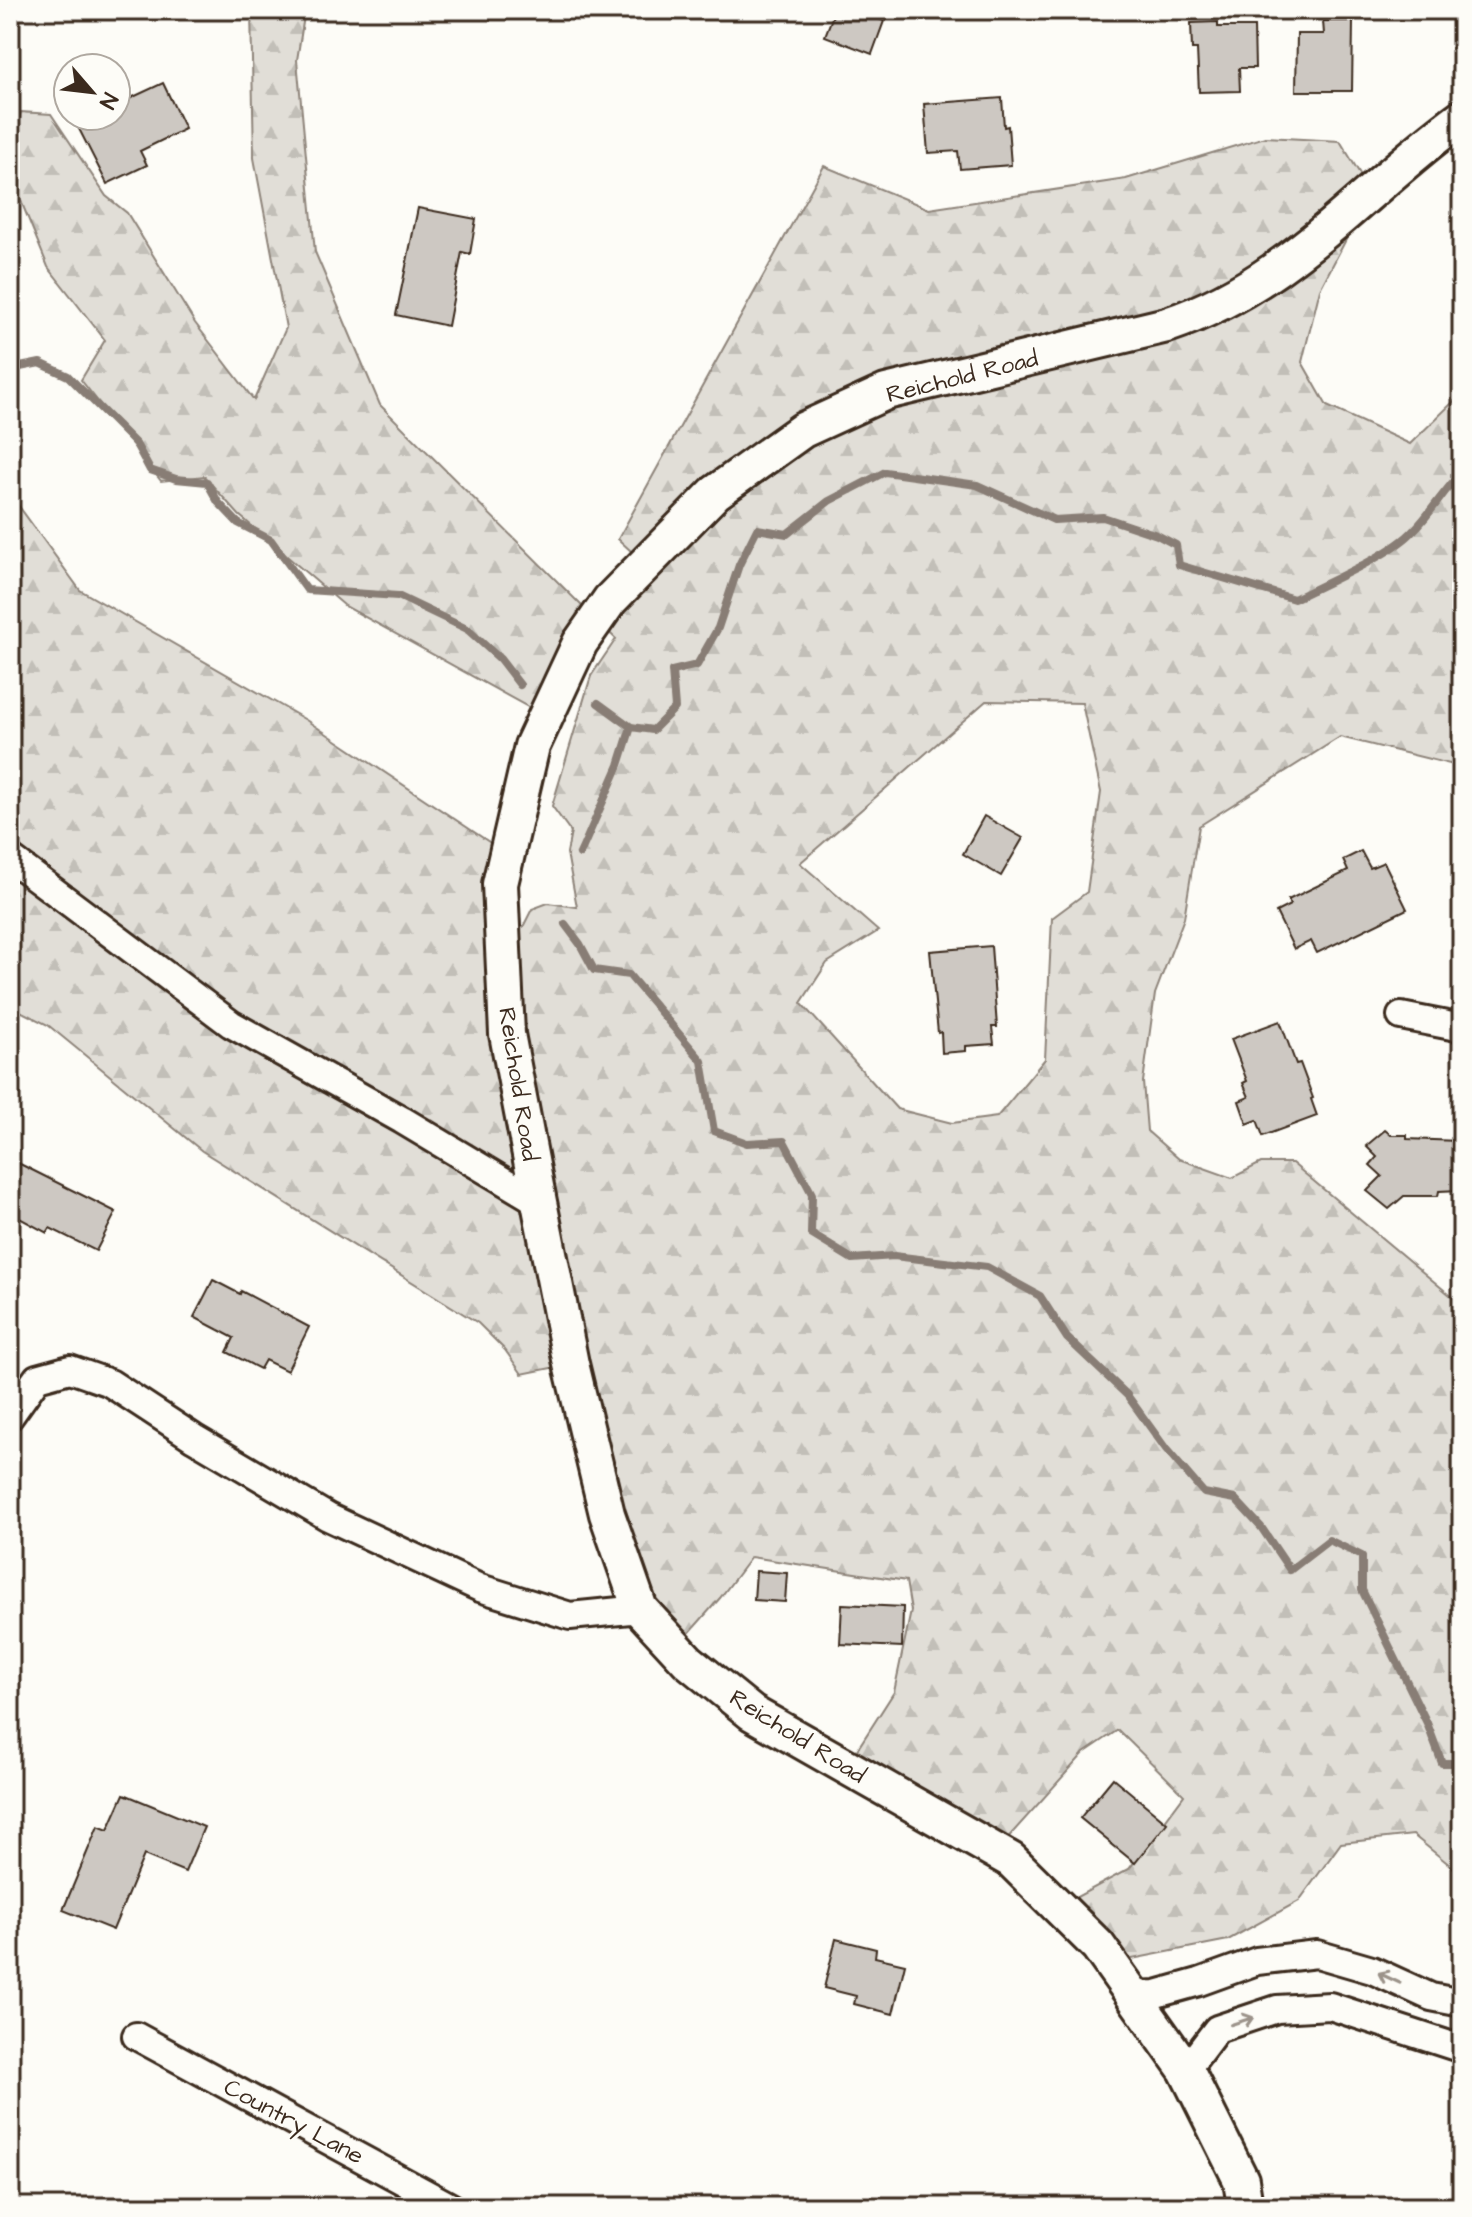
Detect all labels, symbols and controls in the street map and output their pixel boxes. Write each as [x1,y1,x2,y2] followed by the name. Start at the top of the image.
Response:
[52,52,132,132] north arrow
[91,87,125,114] text: N
[883,342,1042,412] street label: Reichold Road
[489,1005,547,1163] street label: Reichold Road
[723,1681,872,1792] street label: Reichold Road
[1377,1969,1402,1984] one-way arrow
[1229,2012,1254,2027] one-way arrow
[217,2071,370,2174] street label: Country Lane

